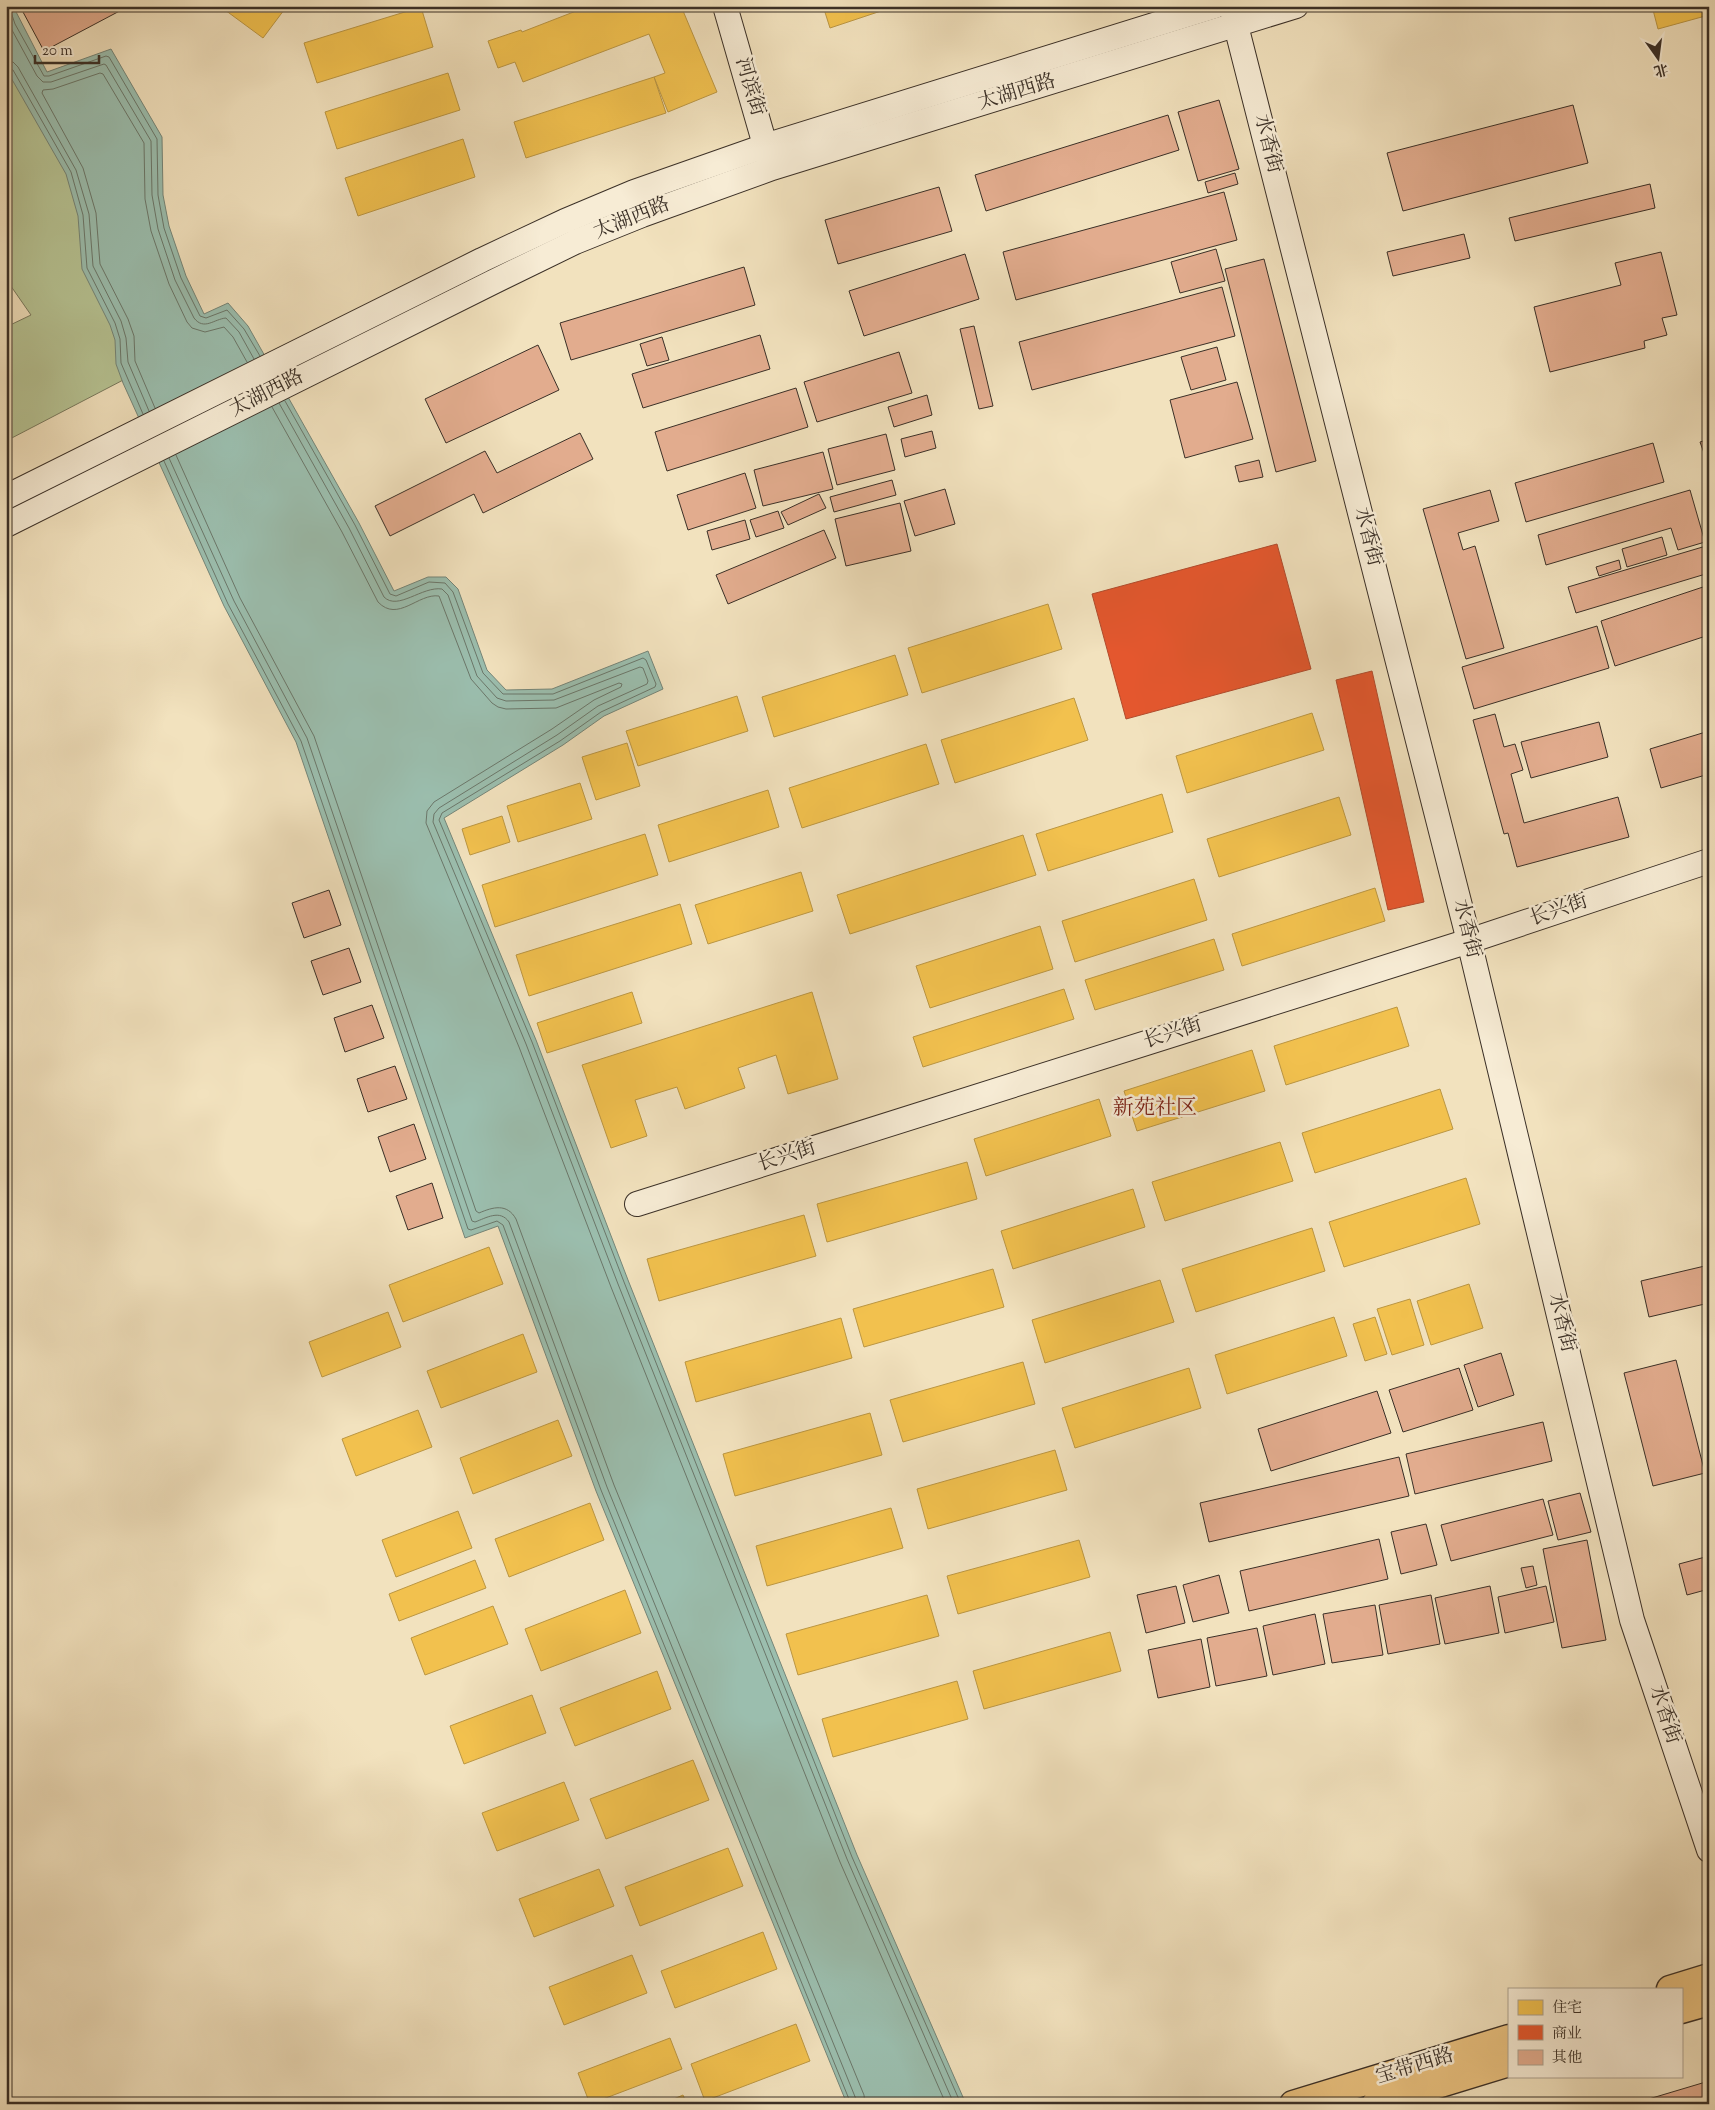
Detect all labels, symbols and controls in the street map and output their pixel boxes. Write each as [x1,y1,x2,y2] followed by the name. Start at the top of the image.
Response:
[35,32,99,64] scale bar
[1632,32,1682,82] north arrow
[42,41,73,62] text: 20 m
[727,54,771,120] street label: 河滨街
[1651,57,1670,80] text: 北
[975,67,1059,119] street label: 太湖西路
[1246,111,1288,177] street label: 水香街
[589,191,675,247] street label: 太湖西路
[225,363,309,425] street label: 太湖西路
[1346,504,1388,570] street label: 水香街
[1526,888,1592,934] street label: 长兴街
[1445,896,1487,962] street label: 水香街
[1140,1011,1206,1057] street label: 长兴街
[1113,1094,1197,1124] district label: 新苑社区
[754,1134,820,1180] street label: 长兴街
[1540,1291,1582,1355] street label: 水香街
[1641,1682,1687,1748] street label: 水香街
[1508,1988,1682,2078] legend
[1552,1998,1582,2019] text: 住宅
[1552,2024,1582,2045] text: 商业
[1373,2041,1457,2093] street label: 宝带西路
[1552,2048,1582,2069] text: 其他

